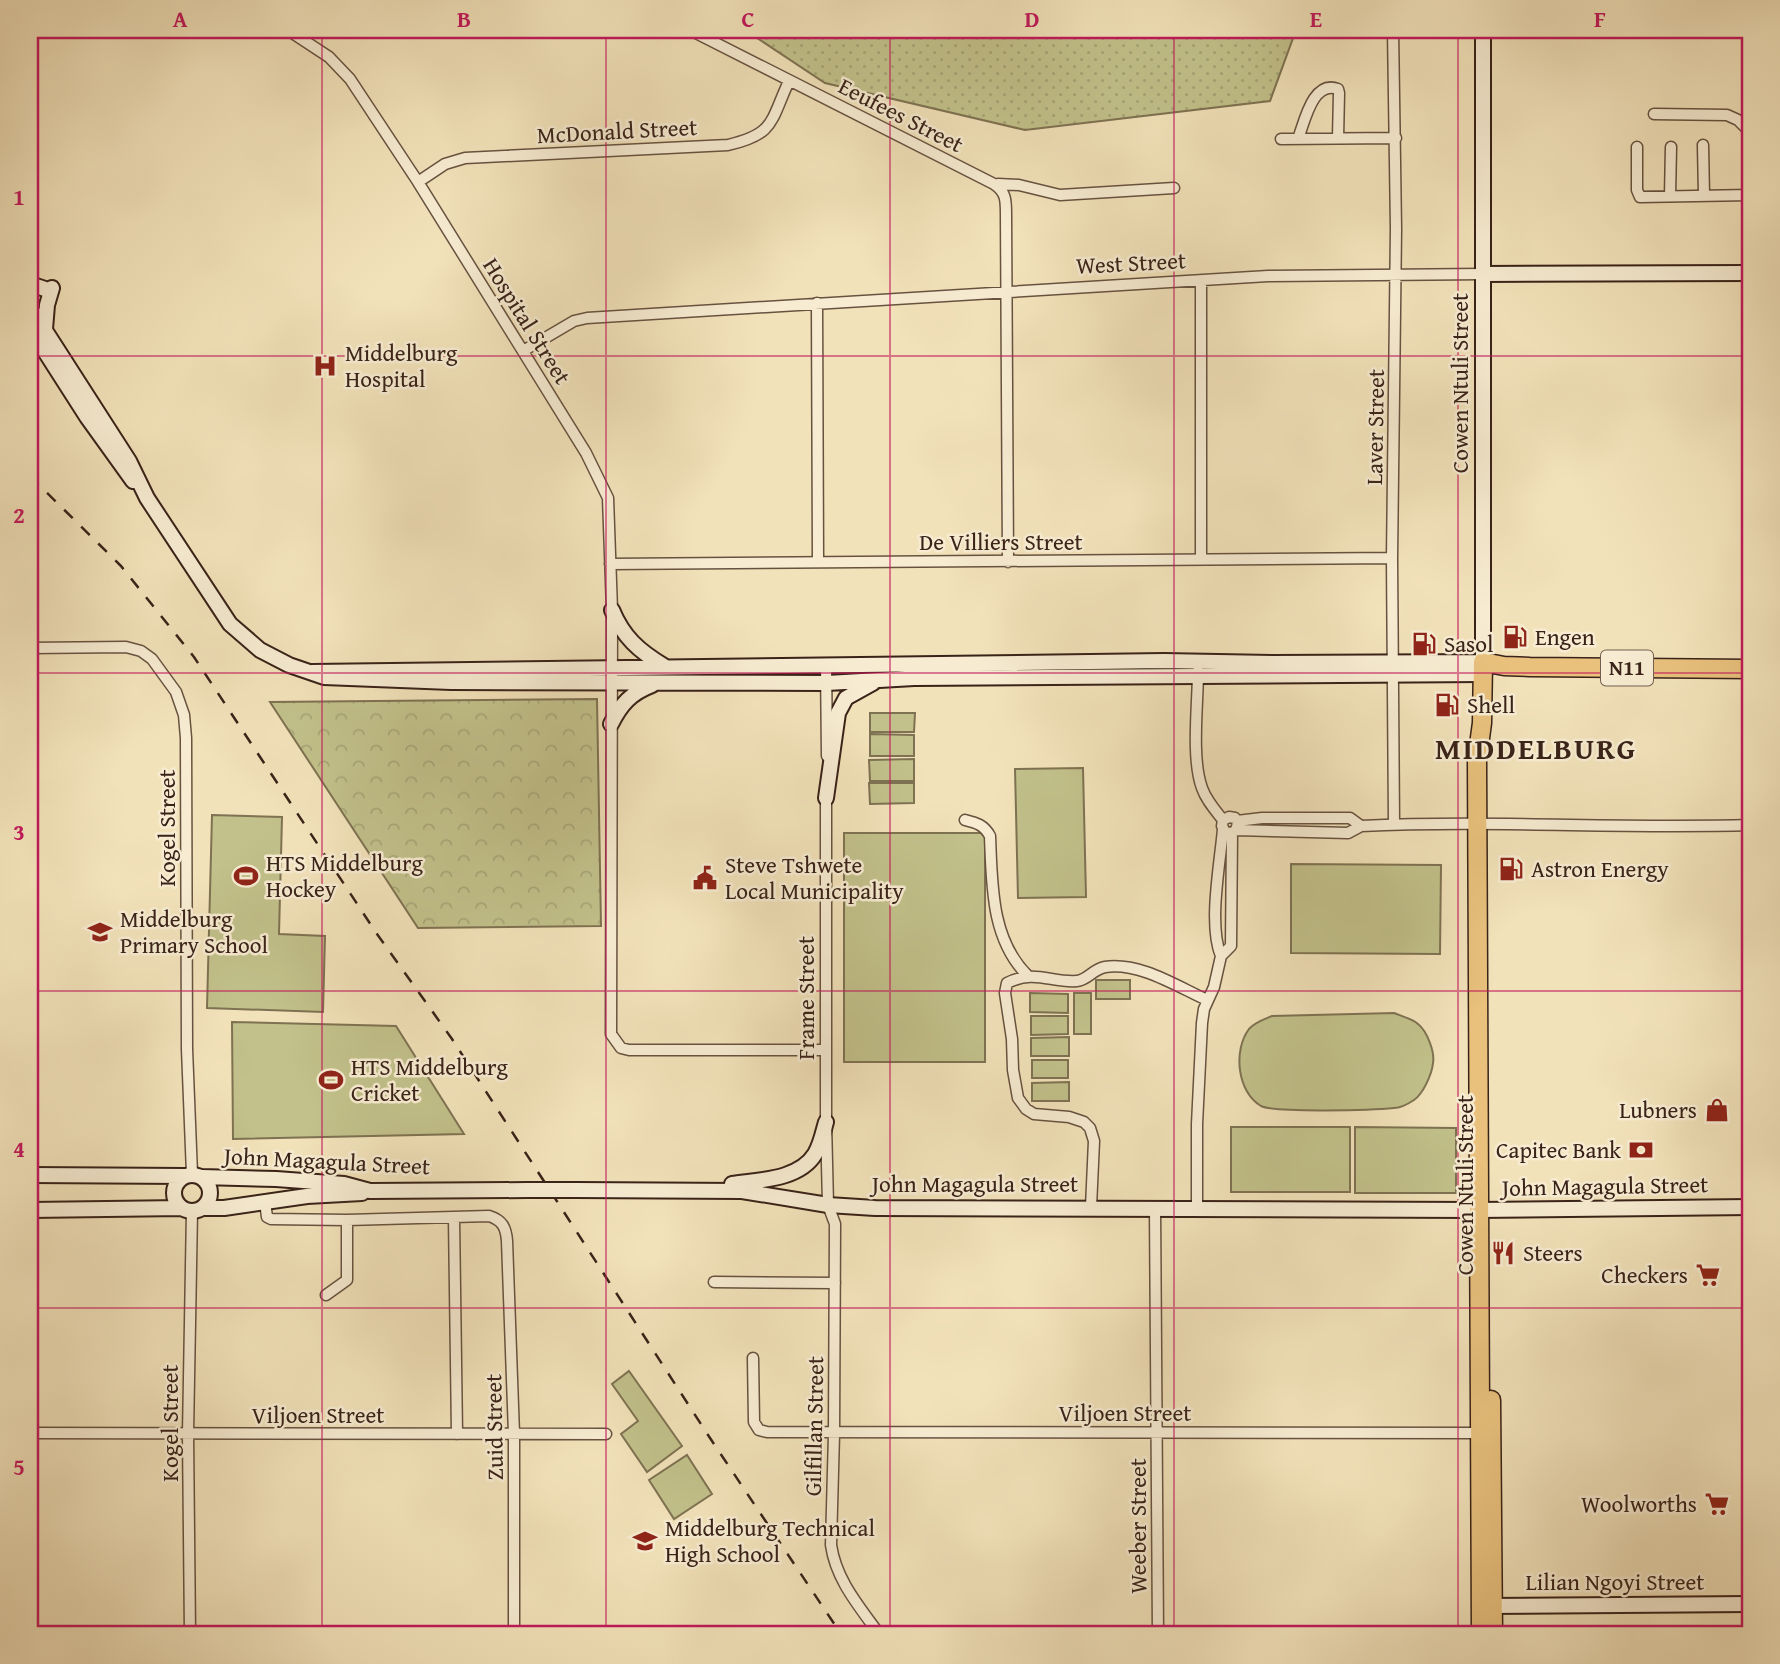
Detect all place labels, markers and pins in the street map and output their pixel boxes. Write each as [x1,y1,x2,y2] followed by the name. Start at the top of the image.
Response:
[345,336,458,395] place label: Middelburg Hospital
[311,352,339,380] hospital icon: Middelburg Hospital
[1535,620,1595,653] place label: Engen
[1501,623,1529,651] fuel station icon: Engen
[1444,627,1493,660] place label: Sasol
[1410,630,1438,658] fuel station icon: Sasol
[1467,688,1515,721] place label: Shell
[1433,691,1461,719] fuel station icon: Shell
[266,846,423,905] place label: HTS Middelburg Hockey
[725,848,904,907] place label: Steve Tshwete Local Municipality
[1531,852,1669,885] place label: Astron Energy
[1497,855,1525,883] fuel station icon: Astron Energy
[232,862,260,890] sports icon: HTS Middelburg Hockey
[691,864,719,892] public building icon: Steve Tshwete Local Municipality
[120,902,268,961] place label: Middelburg Primary School
[86,918,114,946] school or university icon: Middelburg Primary School
[351,1050,508,1109] place label: HTS Middelburg Cricket
[317,1066,345,1094] sports icon: HTS Middelburg Cricket
[1619,1093,1697,1126] place label: Lubners
[1703,1096,1731,1124] shop icon: Lubners
[1496,1133,1621,1166] place label: Capitec Bank
[1627,1136,1655,1164] bank icon: Capitec Bank
[1523,1236,1583,1269] place label: Steers
[1489,1239,1517,1267] restaurant icon: Steers
[1601,1258,1688,1291] place label: Checkers
[1694,1261,1722,1289] supermarket icon: Checkers
[1581,1487,1697,1520] place label: Woolworths
[1703,1490,1731,1518] supermarket icon: Woolworths
[665,1511,875,1570] place label: Middelburg Technical High School
[631,1527,659,1555] school or university icon: Middelburg Technical High School

